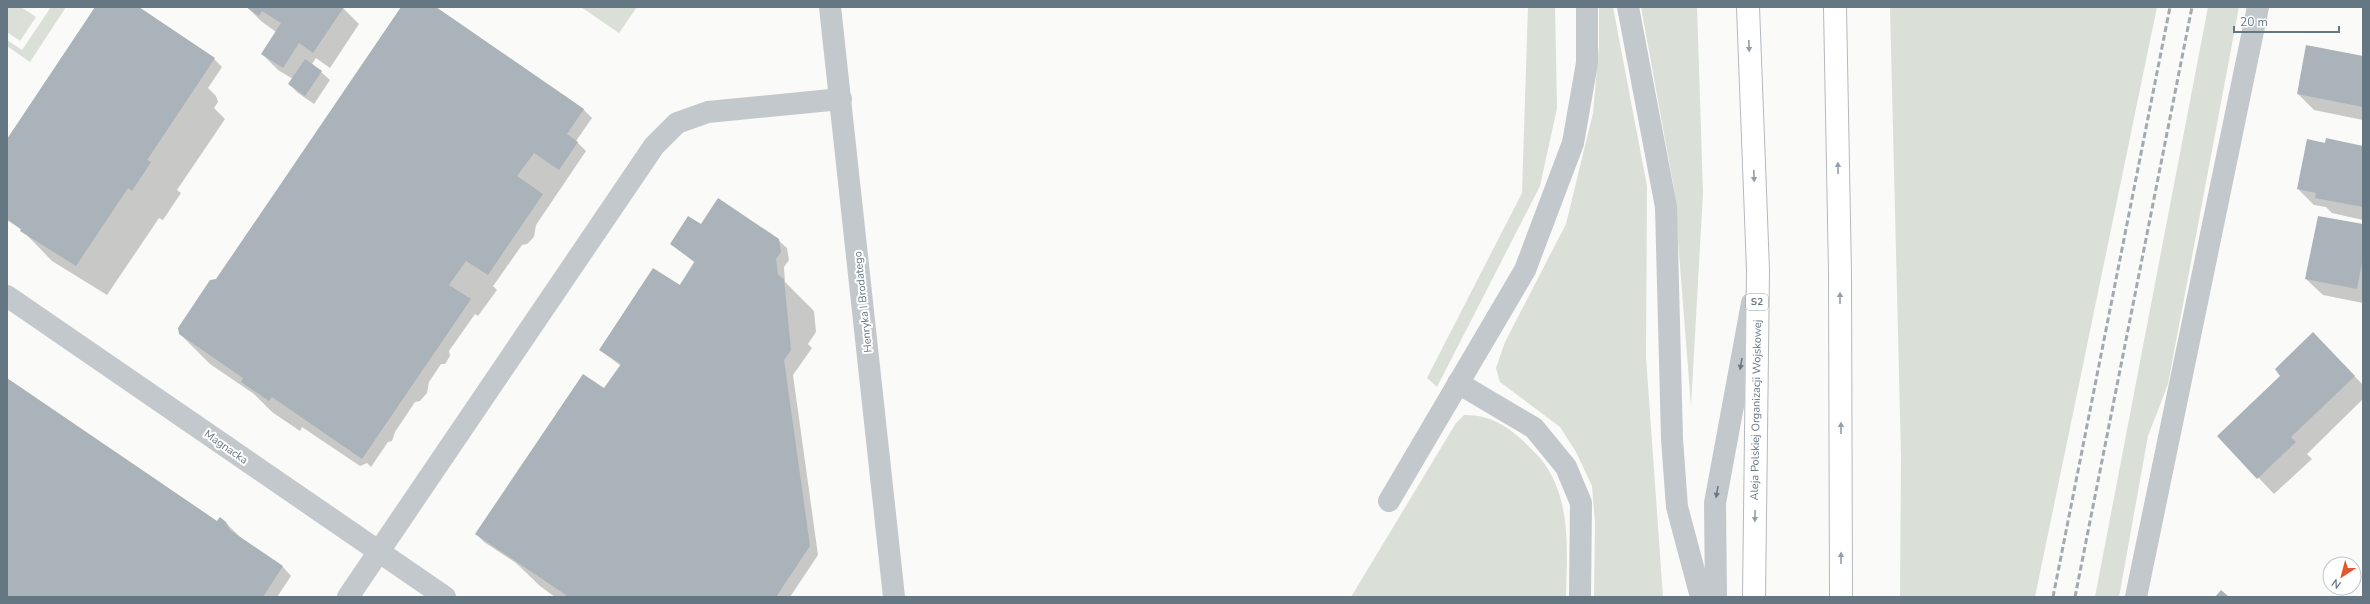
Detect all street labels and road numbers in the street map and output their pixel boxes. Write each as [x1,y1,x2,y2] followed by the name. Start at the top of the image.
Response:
[850,250,876,354] street label: Henryka I Brodatego
[1746,294,1768,310] road number: S2
[1747,319,1765,501] street label: Aleja Polskiej Organizacji Wojskowej
[201,426,251,468] street label: Magnacka

